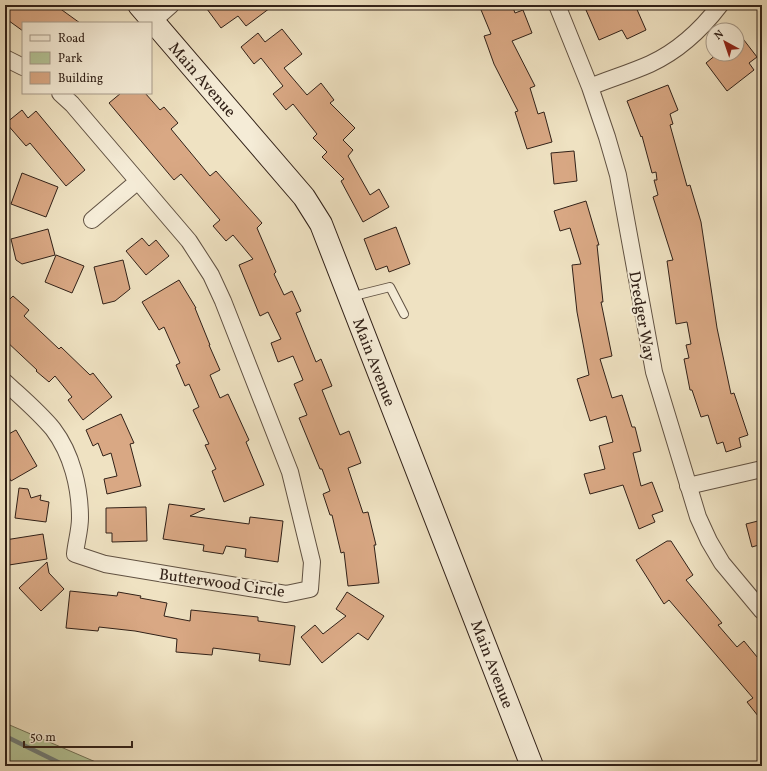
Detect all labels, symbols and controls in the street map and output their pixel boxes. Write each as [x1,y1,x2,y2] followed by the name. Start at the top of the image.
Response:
[22,22,152,94] legend
[705,22,745,62] north arrow
[712,27,727,44] text: N
[58,31,85,47] text: Road
[163,38,240,123] street label: Main Avenue
[58,51,83,67] text: Park
[58,71,103,87] text: Building
[622,270,660,364] street label: Dredger Way
[346,315,400,410] street label: Main Avenue
[157,564,286,604] street label: Butterwood Circle
[464,617,518,712] street label: Main Avenue
[24,723,132,749] scale bar
[30,730,56,746] text: 50 m

